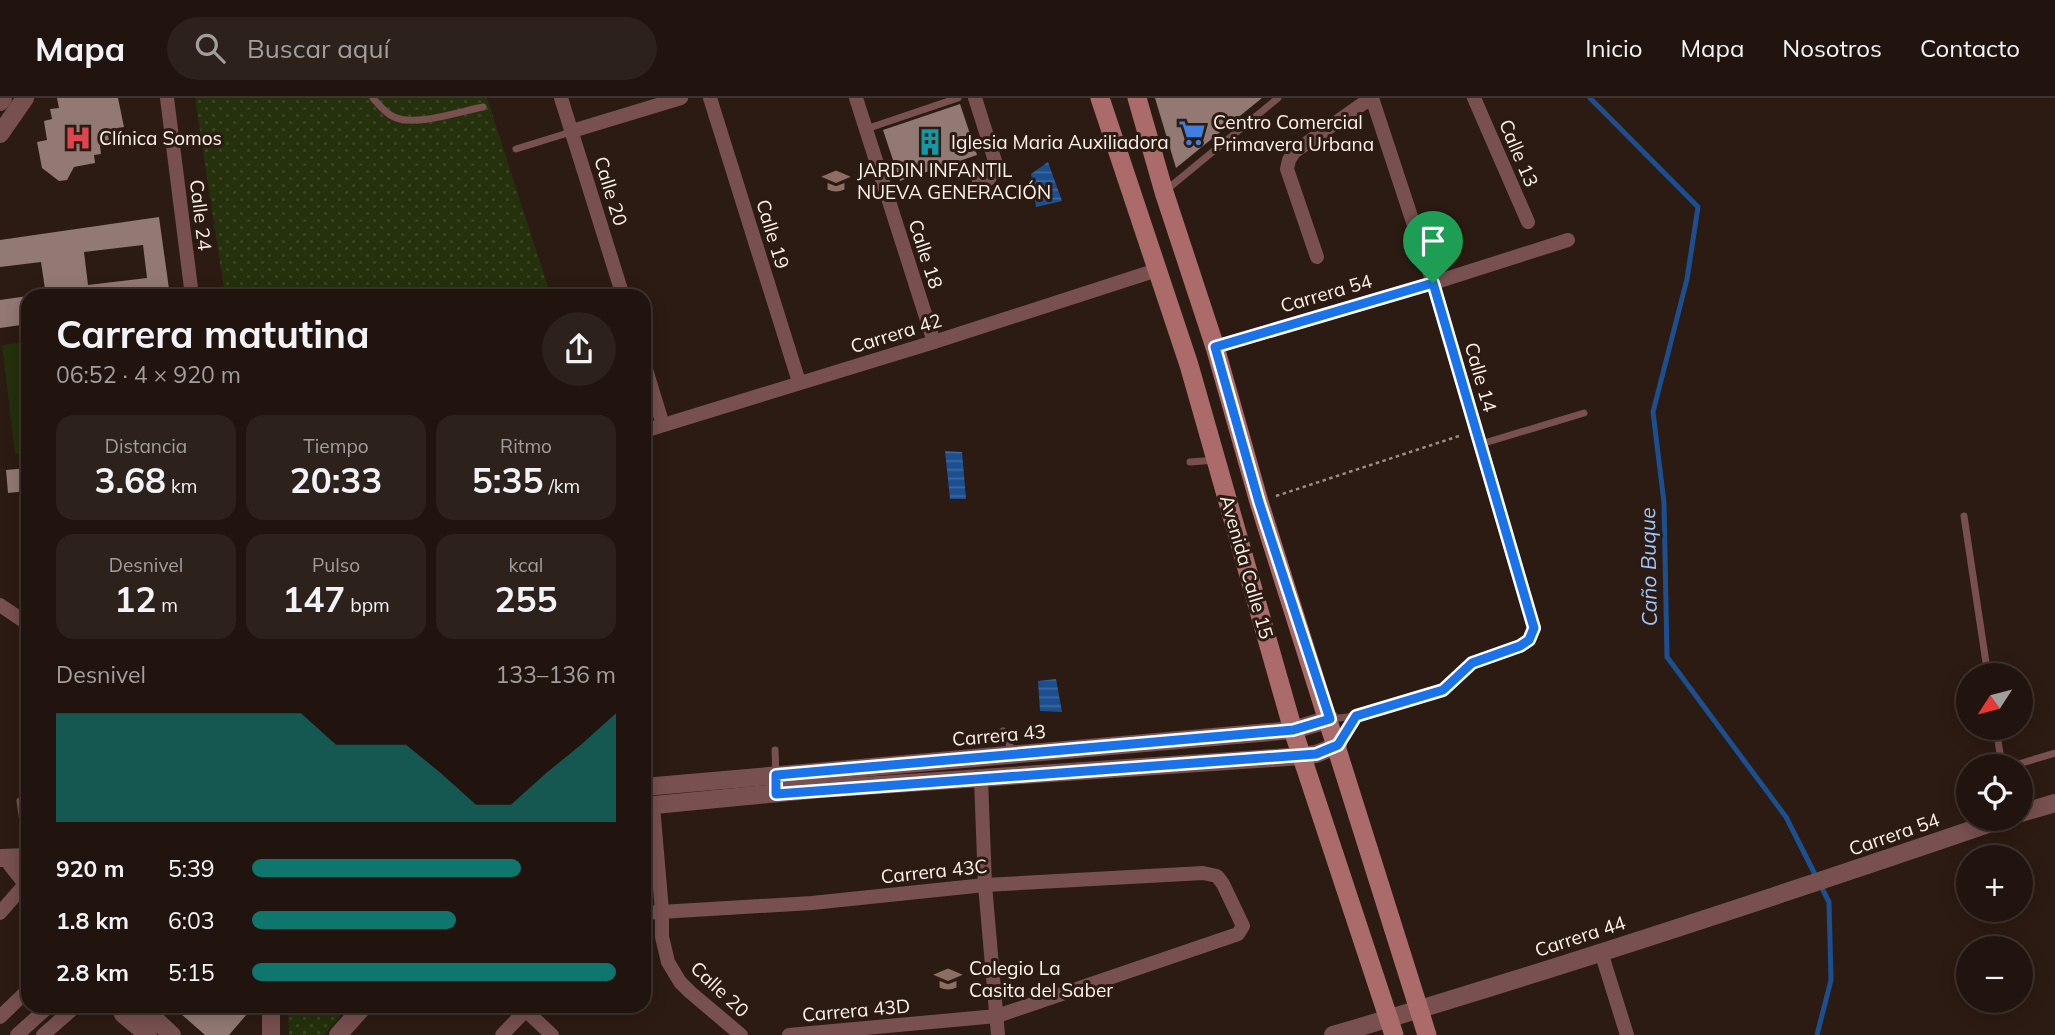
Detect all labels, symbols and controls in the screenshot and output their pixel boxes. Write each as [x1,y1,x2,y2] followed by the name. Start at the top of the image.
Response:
[167,17,657,80] search box
[35,28,125,69] text: Mapa
[191,29,229,67] icon: search
[247,32,390,65] text: Buscar aquí
[1585,33,1642,63] text: Inicio
[1680,33,1744,63] text: Mapa
[1782,33,1882,63] text: Nosotros
[1920,33,2020,63] text: Contacto
[1213,110,1374,156] place label: Centro Comercial Primavera Urbana
[1494,116,1544,190] street label: Calle 13
[1177,118,1207,148] supermarket icon: Centro Comercial Primavera Urbana
[63,123,93,153] hospital icon: Clínica Somos
[99,126,222,150] place label: Clínica Somos
[915,127,945,157] building icon: Iglesia Maria Auxiliadora
[951,130,1169,154] place label: Iglesia Maria Auxiliadora
[589,153,633,229] street label: Calle 20
[857,158,1051,204] place label: JARDIN INFANTIL NUEVA GENERACIÓN
[821,166,851,196] school or university icon: JARDIN INFANTIL NUEVA GENERACIÓN
[185,178,217,252] street label: Calle 24
[751,196,795,272] street label: Calle 19
[1403,211,1463,283] pin
[904,216,948,292] street label: Calle 18
[1414,222,1452,260] icon: arrive
[1277,269,1375,317] street label: Carrera 54
[848,308,944,358] street label: Carrera 42
[56,310,370,358] text: Carrera matutina
[542,312,616,386] button: share
[1460,339,1502,415] street label: Calle 14
[56,360,241,389] text: 06:52 · 4 × 920 m
[105,434,187,458] text: Distancia
[303,434,369,458] text: Tiempo
[500,434,552,458] text: Ritmo
[94,458,166,502] text: 3.68
[290,458,382,502] text: 20:33
[472,458,543,502] text: 5:35
[166,474,198,498] text: km
[543,474,580,498] text: /km
[1215,492,1279,642] street label: Avenida Calle 15
[1634,507,1662,627] water label: Caño Buque
[109,553,183,577] text: Desnivel
[312,553,360,577] text: Pulso
[509,553,543,577] text: kcal
[114,577,156,621] text: 12
[282,577,345,621] text: 147
[494,577,558,621] text: 255
[156,593,178,617] text: m
[345,593,390,617] text: bpm
[56,660,146,689] text: Desnivel
[495,660,616,689] text: 133–136 m
[1956,663,2034,740] north arrow
[1956,663,2033,1013] map controls
[951,719,1047,751] street label: Carrera 43
[1956,754,2033,831] button: locate
[1846,807,1942,861] street label: Carrera 54
[1956,845,2033,922] button: +
[880,853,988,889] street label: Carrera 43C
[56,854,124,883] text: 920 m
[168,854,215,883] text: 5:39
[56,906,129,935] text: 1.8 km
[168,906,215,935] text: 6:03
[1532,910,1628,962] street label: Carrera 44
[1956,936,2033,1013] button: −
[686,956,754,1022] street label: Calle 20
[969,956,1113,1002] place label: Colegio La Casita del Saber
[56,958,129,987] text: 2.8 km
[168,958,215,987] text: 5:15
[933,964,963,994] school or university icon: Colegio La Casita del Saber
[801,993,911,1027] street label: Carrera 43D

